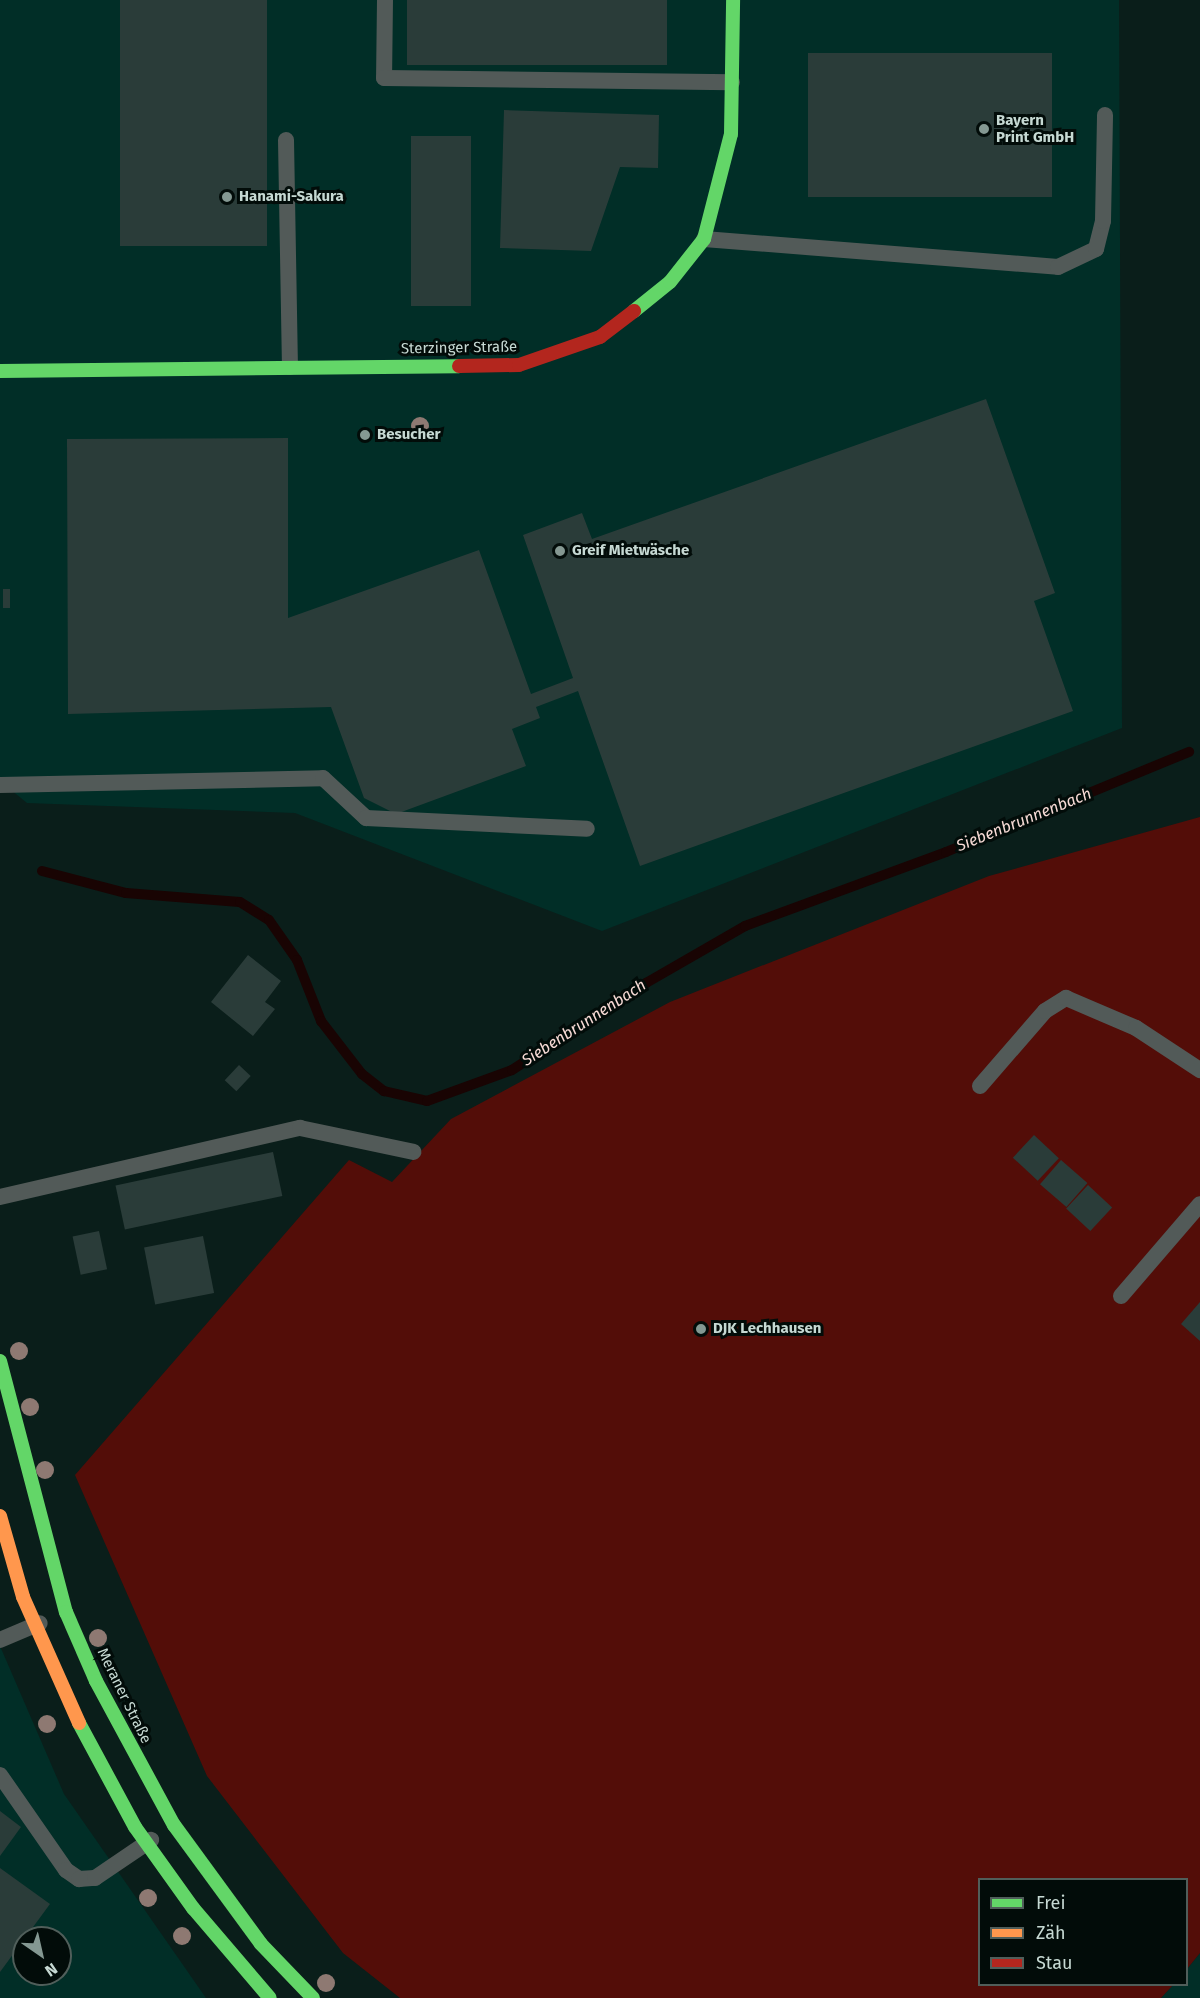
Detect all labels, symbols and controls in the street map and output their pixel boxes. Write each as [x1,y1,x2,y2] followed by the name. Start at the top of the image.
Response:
[996,111,1074,146] place label: Bayern Print GmbH
[977,122,991,136] marker: Bayern Print GmbH
[239,188,344,206] place label: Hanami-Sakura
[220,190,234,204] marker: Hanami-Sakura
[401,338,517,358] street label: Sterzinger Straße
[377,426,440,444] place label: Besucher
[358,428,372,442] marker: Besucher
[572,542,689,560] place label: Greif Mietwäsche
[553,544,567,558] marker: Greif Mietwäsche
[954,784,1094,856] water label: Siebenbrunnenbach
[518,976,650,1070] water label: Siebenbrunnenbach
[713,1320,821,1338] place label: DJK Lechhausen
[694,1322,708,1336] marker: DJK Lechhausen
[93,1645,155,1747] street label: Meraner Straße
[978,1878,1188,1986] legend
[1036,1892,1066,1914] text: Frei
[1036,1922,1065,1944] text: Zäh
[12,1926,72,1986] north arrow
[1036,1952,1072,1974] text: Stau
[42,1959,61,1981] text: N

